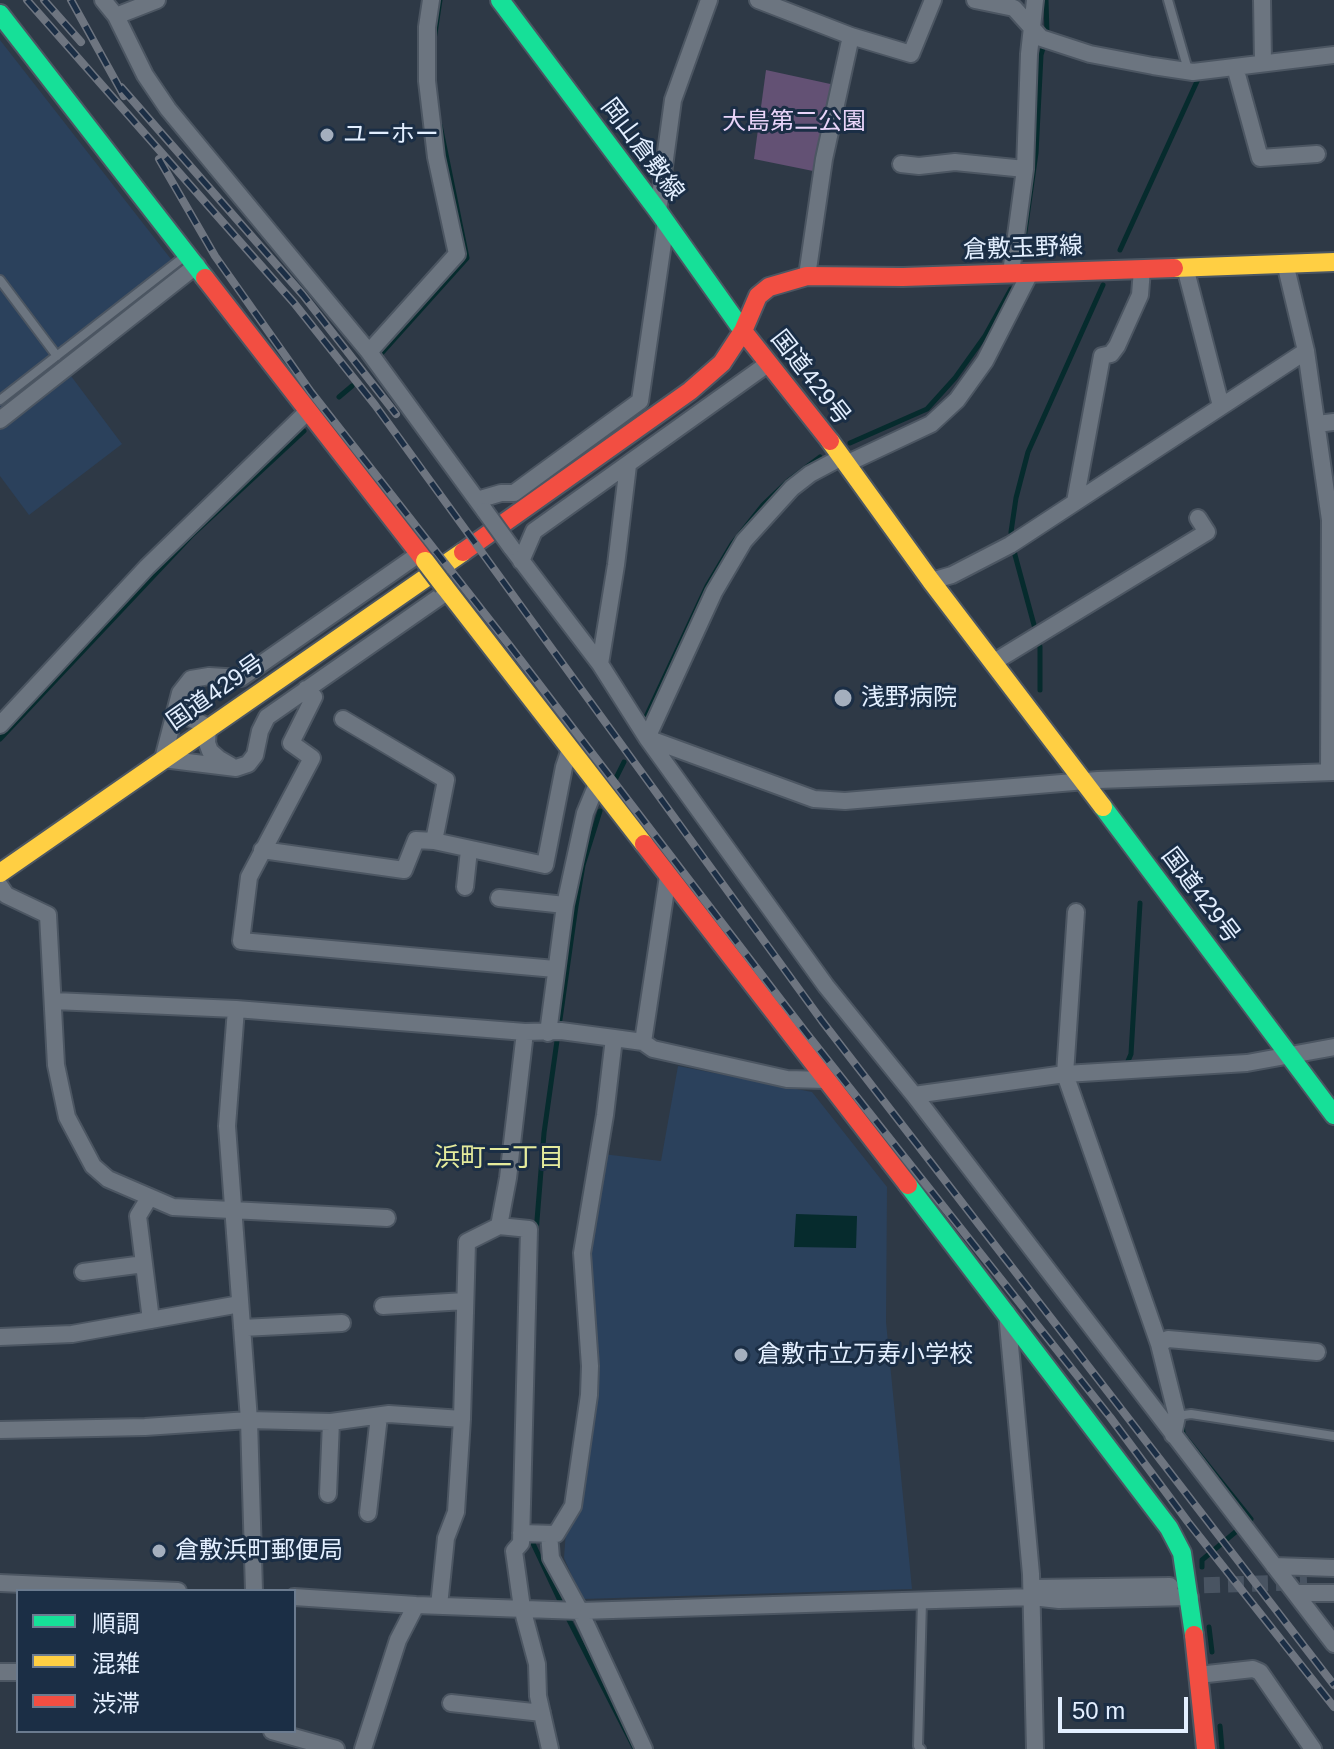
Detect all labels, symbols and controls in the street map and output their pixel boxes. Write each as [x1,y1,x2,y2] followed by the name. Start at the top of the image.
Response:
[594,93,690,207] street label: 岡山倉敷線
[722,108,866,136] park label: 大島第二公園
[343,121,439,149] place label: ユーホー
[318,126,336,144] marker: ユーホー
[963,233,1083,265] street label: 倉敷玉野線
[764,325,856,431] street label: 国道429号
[162,649,270,737] street label: 国道429号
[861,684,957,712] place label: 浅野病院
[832,687,854,709] marker: 浅野病院
[1155,843,1245,949] street label: 国道429号
[434,1143,564,1175] district label: 浜町二丁目
[757,1341,973,1369] place label: 倉敷市立万寿小学校
[732,1346,750,1364] marker: 倉敷市立万寿小学校
[175,1537,343,1565] place label: 倉敷浜町郵便局
[150,1542,168,1560] marker: 倉敷浜町郵便局
[16,1589,296,1733] legend
[92,1610,140,1637] text: 順調
[92,1650,140,1677] text: 混雑
[1062,1681,1192,1731] scale bar
[92,1690,140,1717] text: 渋滞
[1072,1697,1125,1724] text: 50 m

